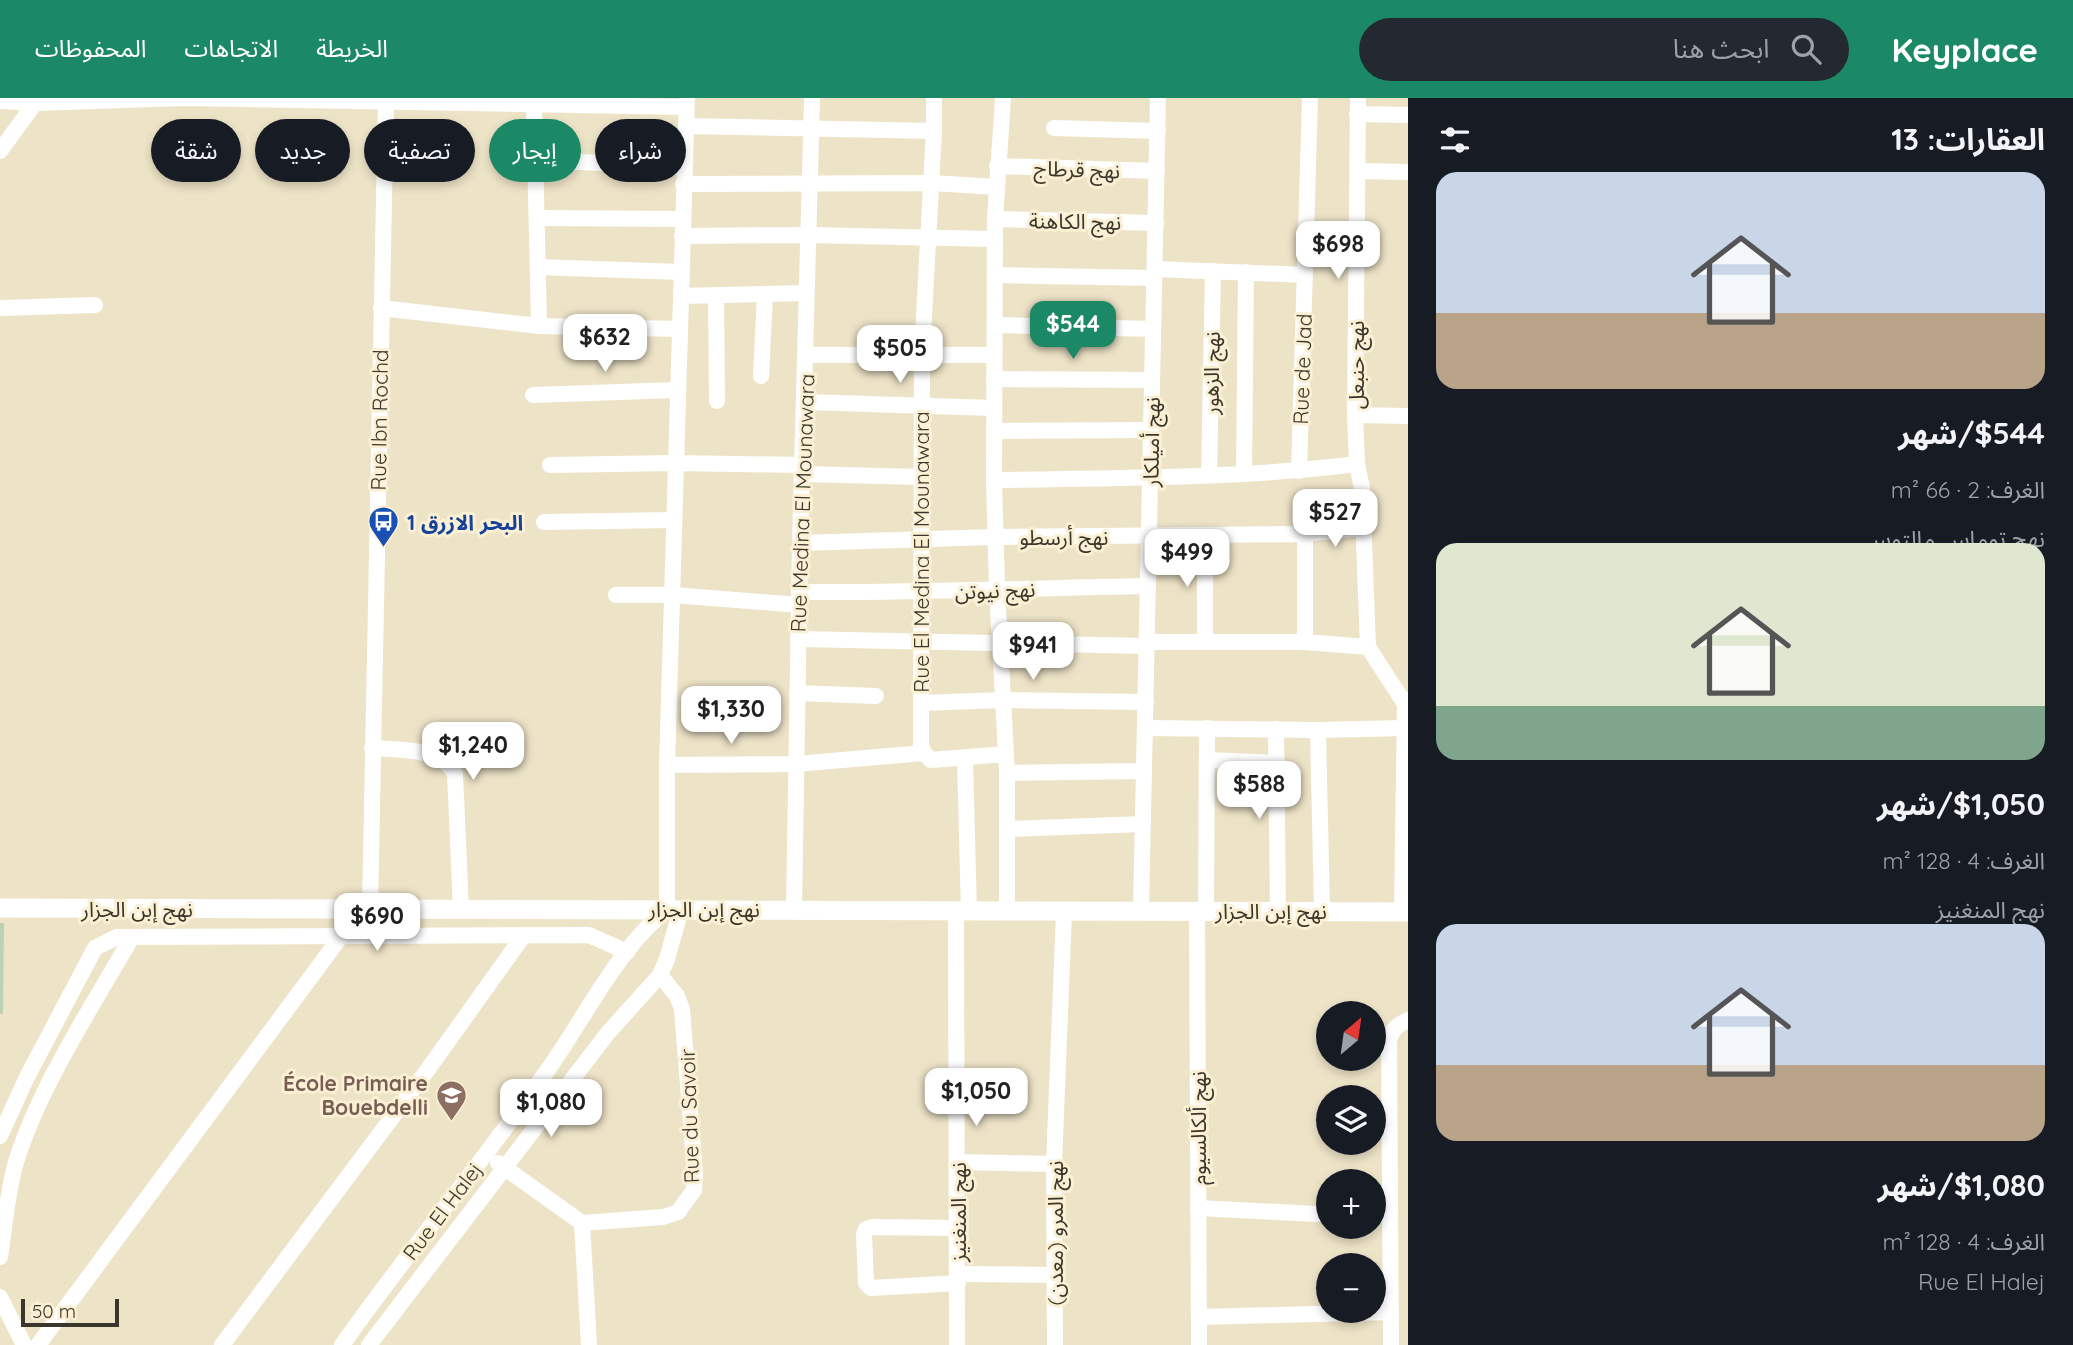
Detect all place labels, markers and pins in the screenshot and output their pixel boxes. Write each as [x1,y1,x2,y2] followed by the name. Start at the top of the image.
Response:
[1297,222,1379,281] pin: $698
[1032,302,1114,361] pin: $544
[564,314,646,374] pin: $632
[859,326,941,385] pin: $505
[1294,490,1376,549] pin: $527
[367,505,401,549] bus stop icon: 1 البحر الازرق
[407,509,523,535] place label: 1 البحر الازرق
[1146,530,1228,589] pin: $499
[992,622,1074,682] pin: $941
[674,686,788,746] pin: $1,330
[416,722,530,782] pin: $1,240
[1218,762,1300,821] pin: $588
[336,894,418,953] pin: $690
[919,1068,1033,1128] pin: $1,050
[283,1070,428,1120] place label: École Primaire Bouebdelli
[434,1078,468,1122] school or university icon: École Primaire Bouebdelli
[494,1080,608,1139] pin: $1,080

